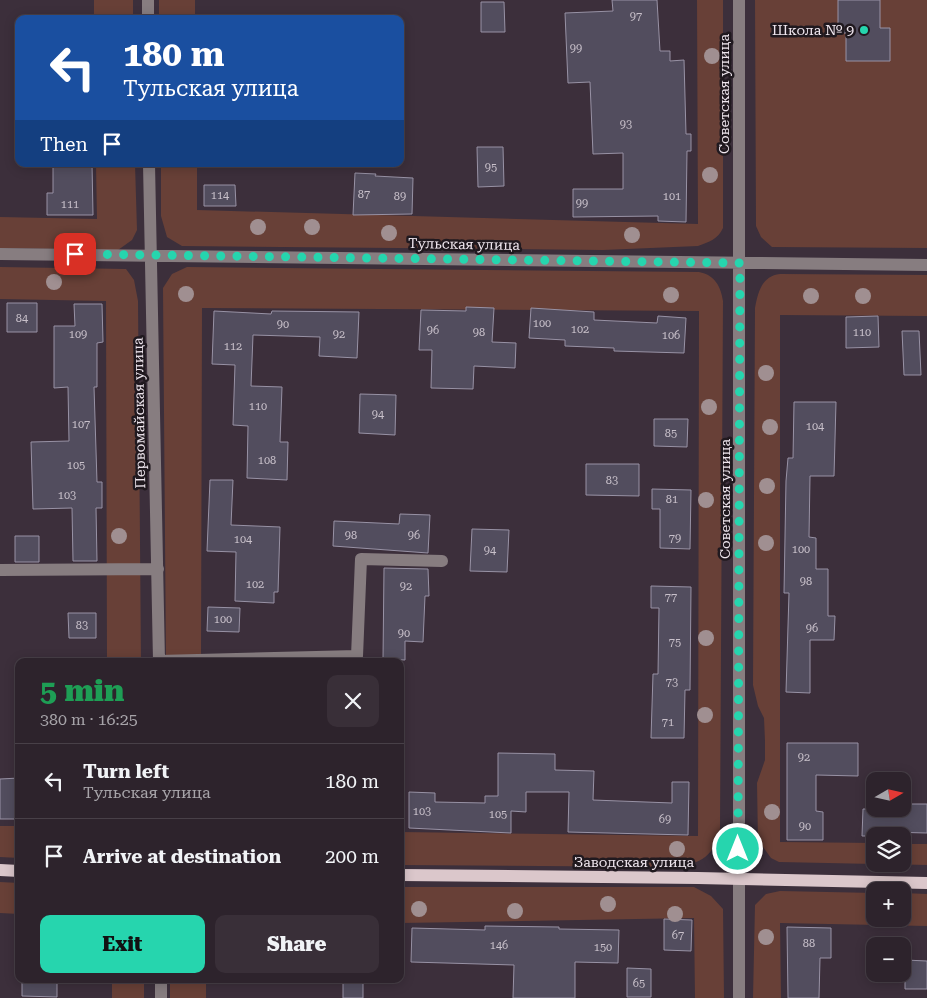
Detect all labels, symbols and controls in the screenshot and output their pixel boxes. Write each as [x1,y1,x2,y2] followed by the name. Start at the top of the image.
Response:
[630,10,642,23] house number: 97
[772,22,854,38] place label: Школа № 9
[858,24,870,36] marker: Школа № 9
[716,33,732,154] street label: Советская улица
[123,34,224,75] text: 180 m
[40,35,105,100] icon: left
[570,42,582,55] house number: 99
[123,76,299,101] text: Тульская улица
[620,118,632,131] house number: 93
[98,130,126,158] icon: arrive
[40,133,88,156] text: Then
[485,161,497,174] house number: 95
[358,188,370,201] house number: 87
[211,189,230,202] house number: 114
[394,190,406,203] house number: 89
[663,190,681,203] house number: 101
[576,197,588,210] house number: 99
[61,198,79,211] house number: 111
[54,233,96,275] pin
[408,235,520,253] street label: Тульская улица
[61,240,89,268] icon: arrive
[16,312,29,325] house number: 84
[533,317,551,330] house number: 100
[277,318,289,331] house number: 90
[571,323,589,336] house number: 102
[427,324,439,337] house number: 96
[473,326,485,339] house number: 98
[853,326,871,339] house number: 110
[69,328,87,341] house number: 109
[333,328,345,341] house number: 92
[662,329,680,342] house number: 106
[130,337,148,489] street label: Первомайская улица
[224,340,242,353] house number: 112
[249,400,267,413] house number: 110
[372,408,385,421] house number: 94
[72,418,90,431] house number: 107
[806,420,825,433] house number: 104
[665,427,677,440] house number: 85
[717,438,733,559] street label: Советская улица
[258,454,276,467] house number: 108
[67,459,85,472] house number: 105
[606,474,618,487] house number: 83
[58,489,76,502] house number: 103
[666,493,678,506] house number: 81
[345,529,357,542] house number: 98
[408,529,420,542] house number: 96
[669,532,681,545] house number: 79
[234,533,253,546] house number: 104
[792,543,810,556] house number: 100
[484,544,497,557] house number: 94
[800,575,812,588] house number: 98
[246,578,264,591] house number: 102
[400,580,412,593] house number: 92
[665,591,677,604] house number: 77
[214,613,232,626] house number: 100
[76,619,88,632] house number: 83
[806,622,818,635] house number: 96
[398,627,410,640] house number: 90
[669,636,681,649] house number: 75
[40,673,124,708] text: 5 min
[327,675,379,727] button: close
[666,676,678,689] house number: 73
[40,710,138,729] text: 380 m · 16:25
[662,716,674,729] house number: 71
[798,751,810,764] house number: 92
[83,760,169,783] text: Turn left
[40,767,68,795] icon: left
[325,770,379,793] text: 180 m
[866,772,911,818] north arrow
[866,772,911,982] map controls
[83,783,211,802] text: Тульская улица
[413,805,431,818] house number: 103
[489,808,507,821] house number: 105
[659,813,671,826] house number: 69
[799,820,811,833] house number: 90
[711,822,763,874] position arrow
[866,827,911,872] button: layers
[40,842,68,870] icon: arrive
[83,845,281,868] text: Arrive at destination
[325,845,379,868] text: 200 m
[574,854,695,870] street label: Заводская улица
[866,882,911,927] button: +
[40,915,205,973] button: Exit
[215,915,379,973] button: Share
[672,929,684,942] house number: 67
[803,937,815,950] house number: 88
[866,937,911,982] button: −
[490,939,508,952] house number: 146
[594,941,612,954] house number: 150
[633,977,645,990] house number: 65

